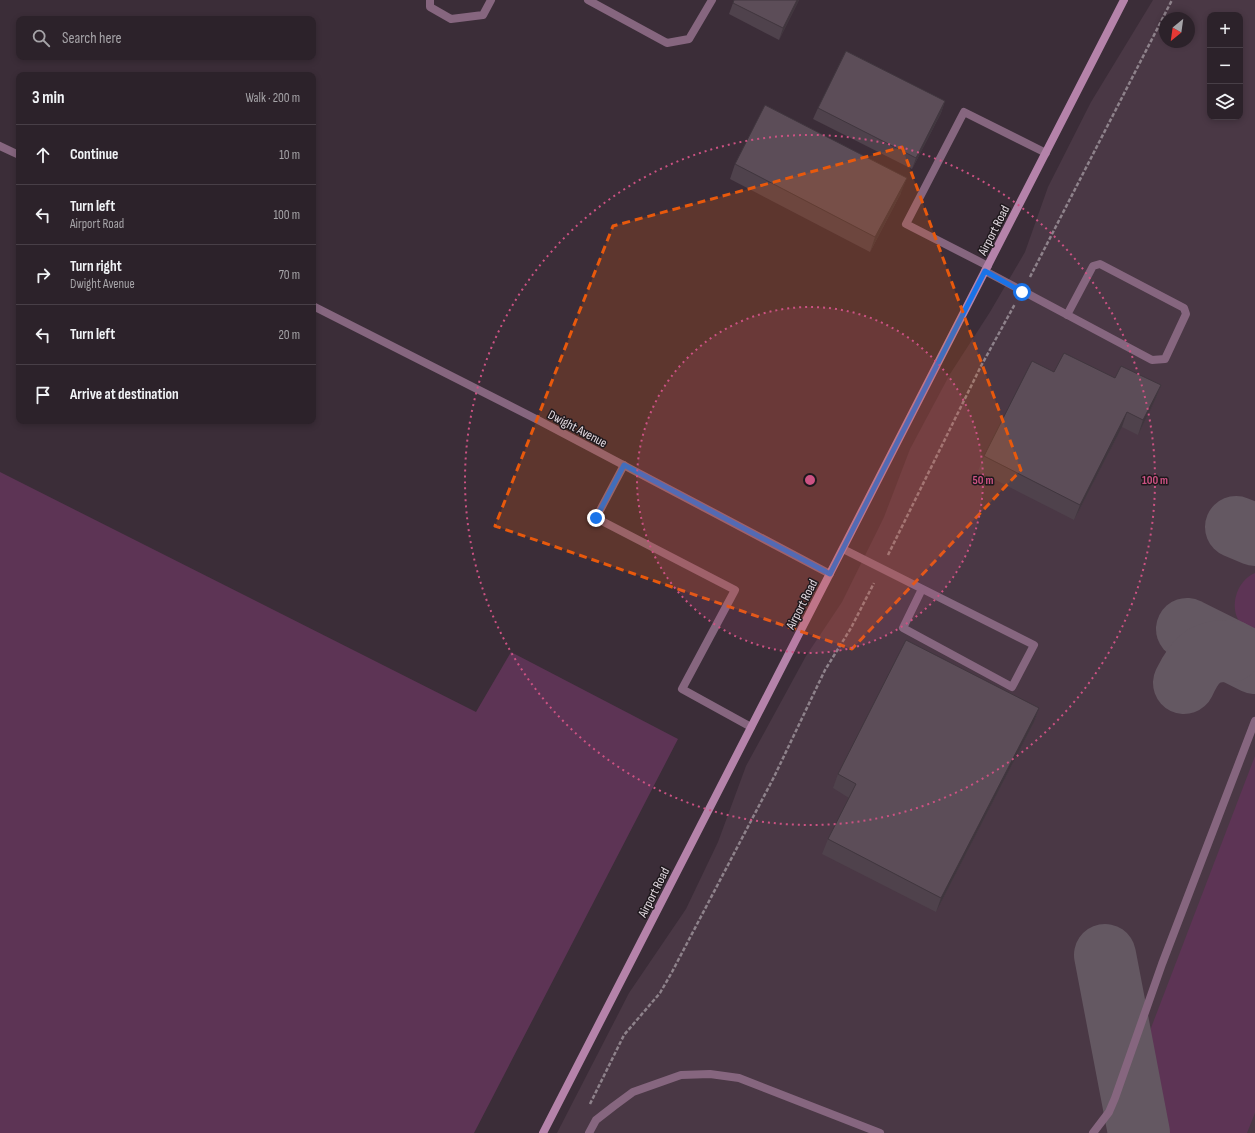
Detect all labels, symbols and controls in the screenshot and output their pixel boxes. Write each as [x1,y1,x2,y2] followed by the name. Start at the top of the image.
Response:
[1159,12,1195,48] north arrow
[1207,12,1243,120] map controls
[1207,12,1243,48] button: +
[16,16,316,60] search box
[30,27,52,49] icon: search
[62,29,122,48] text: Search here
[1207,48,1243,84] button: −
[1207,84,1243,120] button: layers
[32,88,65,108] text: 3 min
[245,90,300,106] text: Walk · 200 m
[32,144,54,166] icon: ahead
[70,145,119,164] text: Continue
[279,147,300,163] text: 10 m
[70,197,115,216] text: Turn left
[974,203,1013,259] street label: Airport Road
[32,204,54,226] icon: left
[273,207,300,223] text: 100 m
[70,216,124,232] text: Airport Road
[70,257,122,276] text: Turn right
[32,264,54,286] icon: right
[279,267,300,283] text: 70 m
[70,276,135,292] text: Dwight Avenue
[1013,283,1031,301] route start
[32,324,54,346] icon: left
[70,325,115,344] text: Turn left
[278,327,300,343] text: 20 m
[32,384,54,406] icon: arrive
[70,385,179,404] text: Arrive at destination
[545,407,610,451] street label: Dwight Avenue
[803,473,817,487] centre of rings
[973,473,993,488] text: 50 m
[1142,473,1168,488] text: 100 m
[587,509,605,527] route end
[782,577,821,633] street label: Airport Road
[634,865,673,921] street label: Airport Road

